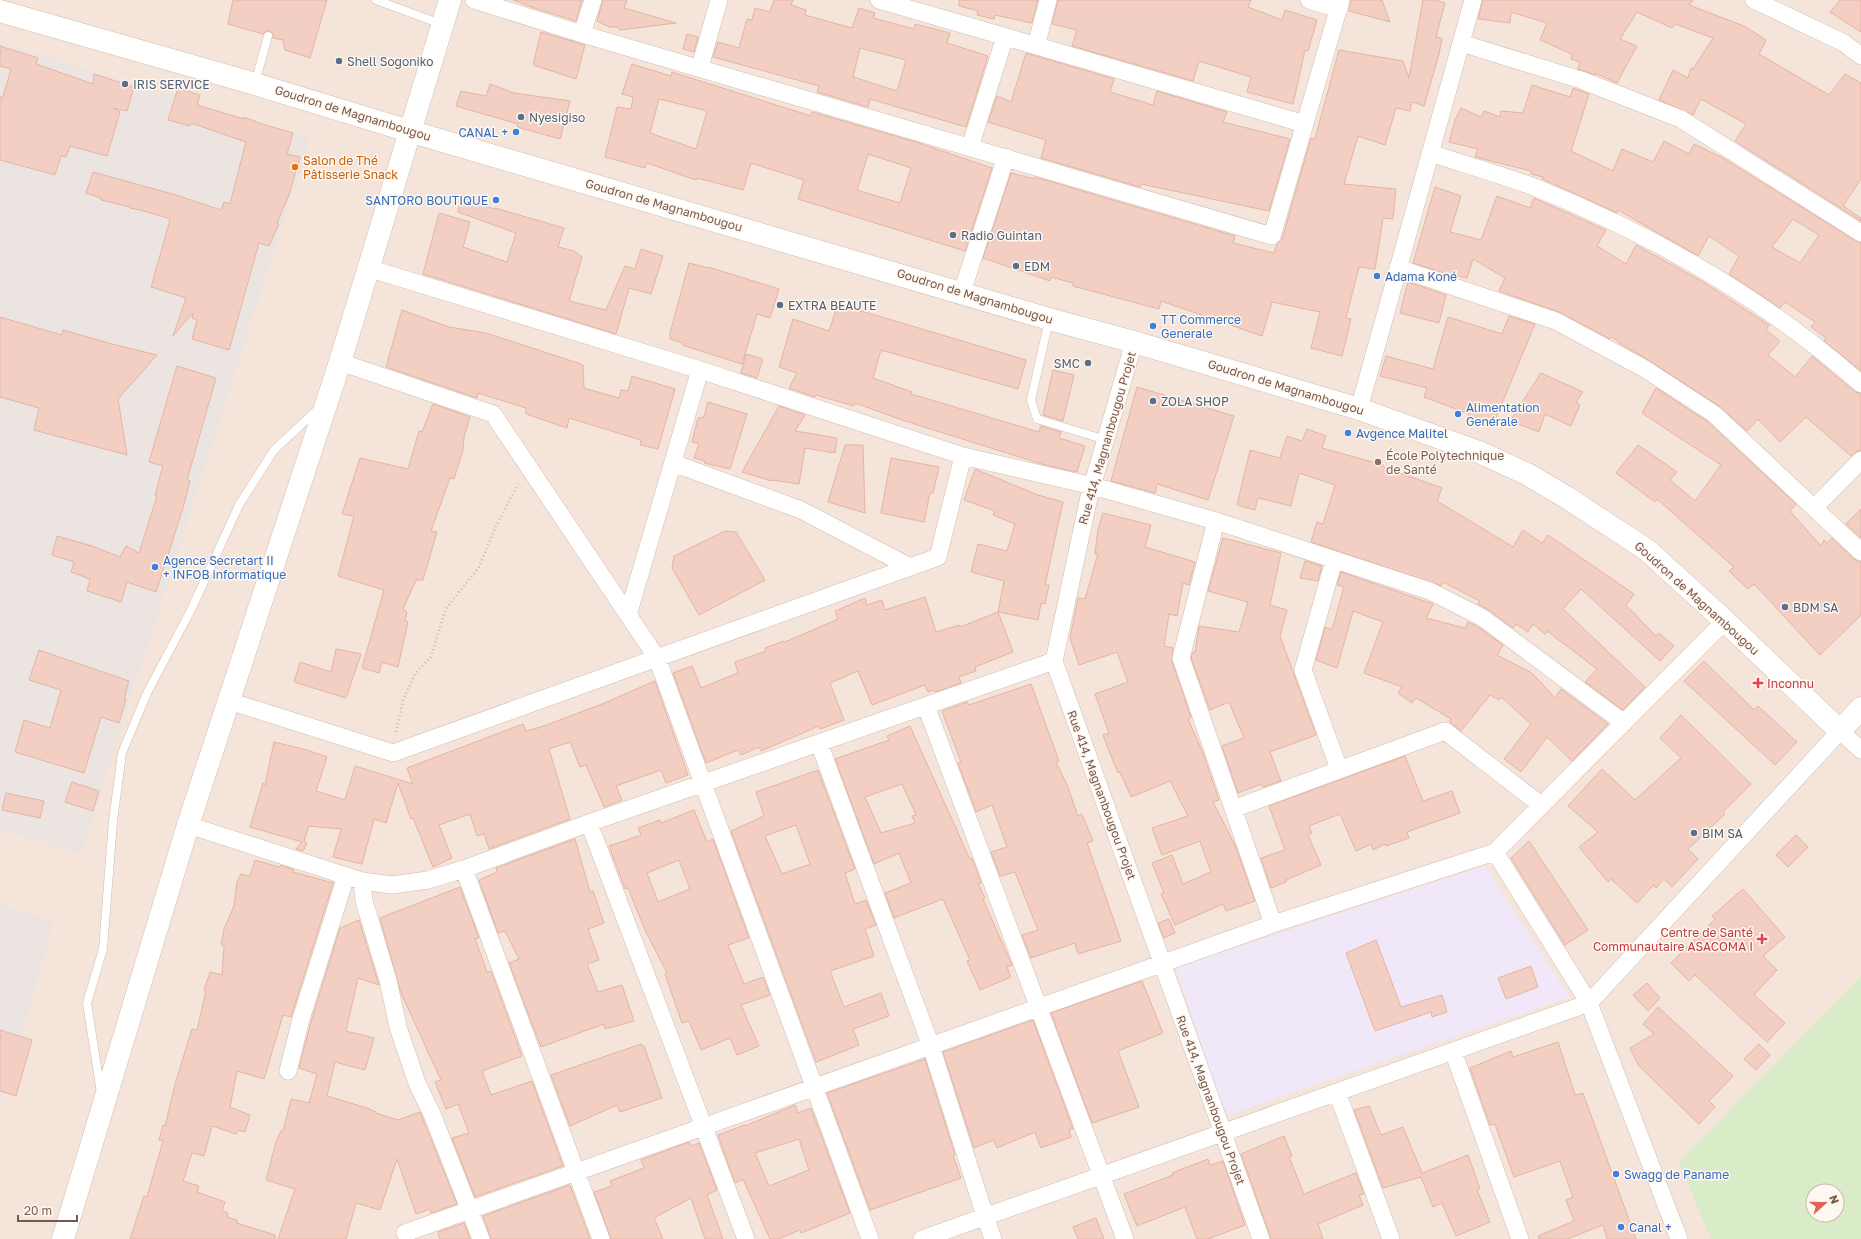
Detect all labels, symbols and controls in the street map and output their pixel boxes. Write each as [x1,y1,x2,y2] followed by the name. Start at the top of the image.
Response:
[347,54,434,69] place label: Shell Sogoniko
[334,56,344,66] marker: Shell Sogoniko
[133,77,210,92] place label: IRIS SERVICE
[120,79,130,89] marker: IRIS SERVICE
[273,82,433,144] street label: Goudron de Magnambougou
[529,110,585,125] place label: Nyesigiso
[516,112,526,122] marker: Nyesigiso
[458,125,508,140] place label: CANAL +
[511,127,521,137] marker: CANAL +
[303,153,398,182] place label: Salon de Thé Pâtisserie Snack
[290,162,300,172] marker: Salon de Thé Pâtisserie Snack
[584,175,744,235] street label: Goudron de Magnambougou
[365,193,488,208] place label: SANTORO BOUTIQUE
[491,195,501,205] marker: SANTORO BOUTIQUE
[961,228,1042,243] place label: Radio Guintan
[948,230,958,240] marker: Radio Guintan
[1024,259,1050,274] place label: EDM
[1011,261,1021,271] marker: EDM
[895,265,1055,327] street label: Goudron de Magnambougou
[1385,269,1457,284] place label: Adama Koné
[1372,271,1382,281] marker: Adama Koné
[788,298,876,313] place label: EXTRA BEAUTE
[775,300,785,310] marker: EXTRA BEAUTE
[1161,312,1241,341] place label: TT Commerce Generale
[1148,321,1158,331] marker: TT Commerce Generale
[1075,349,1139,526] street label: Rue 414, Magnanbougou Projet
[1054,356,1080,371] place label: SMC
[1206,356,1366,418] street label: Goudron de Magnambougou
[1083,358,1093,368] marker: SMC
[1161,394,1229,409] place label: ZOLA SHOP
[1148,396,1158,406] marker: ZOLA SHOP
[1466,400,1540,429] place label: Alimentation Genérale
[1453,409,1463,419] marker: Alimentation Genérale
[1356,426,1448,441] place label: Avgence Malitel
[1343,428,1353,438] marker: Avgence Malitel
[1386,448,1504,477] place label: École Polytechnique de Santé
[1373,457,1383,467] marker: École Polytechnique de Santé
[1632,538,1762,658] street label: Goudron de Magnambougou
[163,553,286,582] place label: Agence Secretart II + INFOB informatique
[150,562,160,572] marker: Agence Secretart II + INFOB informatique
[1793,600,1838,615] place label: BDM SA
[1780,602,1790,612] marker: BDM SA
[1767,676,1814,691] place label: Inconnu
[1752,677,1764,689] marker: Inconnu
[1064,708,1140,882] street label: Rue 414, Magnanbougou Projet
[1702,826,1743,841] place label: BIM SA
[1689,828,1699,838] marker: BIM SA
[1593,925,1753,954] place label: Centre de Santé Communautaire ASACOMA I
[1756,933,1768,945] marker: Centre de Santé Communautaire ASACOMA I
[1173,1013,1249,1187] street label: Rue 414, Magnanbougou Projet
[1624,1167,1729,1182] place label: Swagg de Paname
[1611,1169,1621,1179] marker: Swagg de Paname
[1805,1183,1845,1223] north arrow
[1827,1193,1842,1205] text: N
[18,1197,77,1223] scale bar
[24,1203,52,1218] text: 20 m
[1629,1220,1672,1235] place label: Canal +
[1616,1222,1626,1232] marker: Canal +

